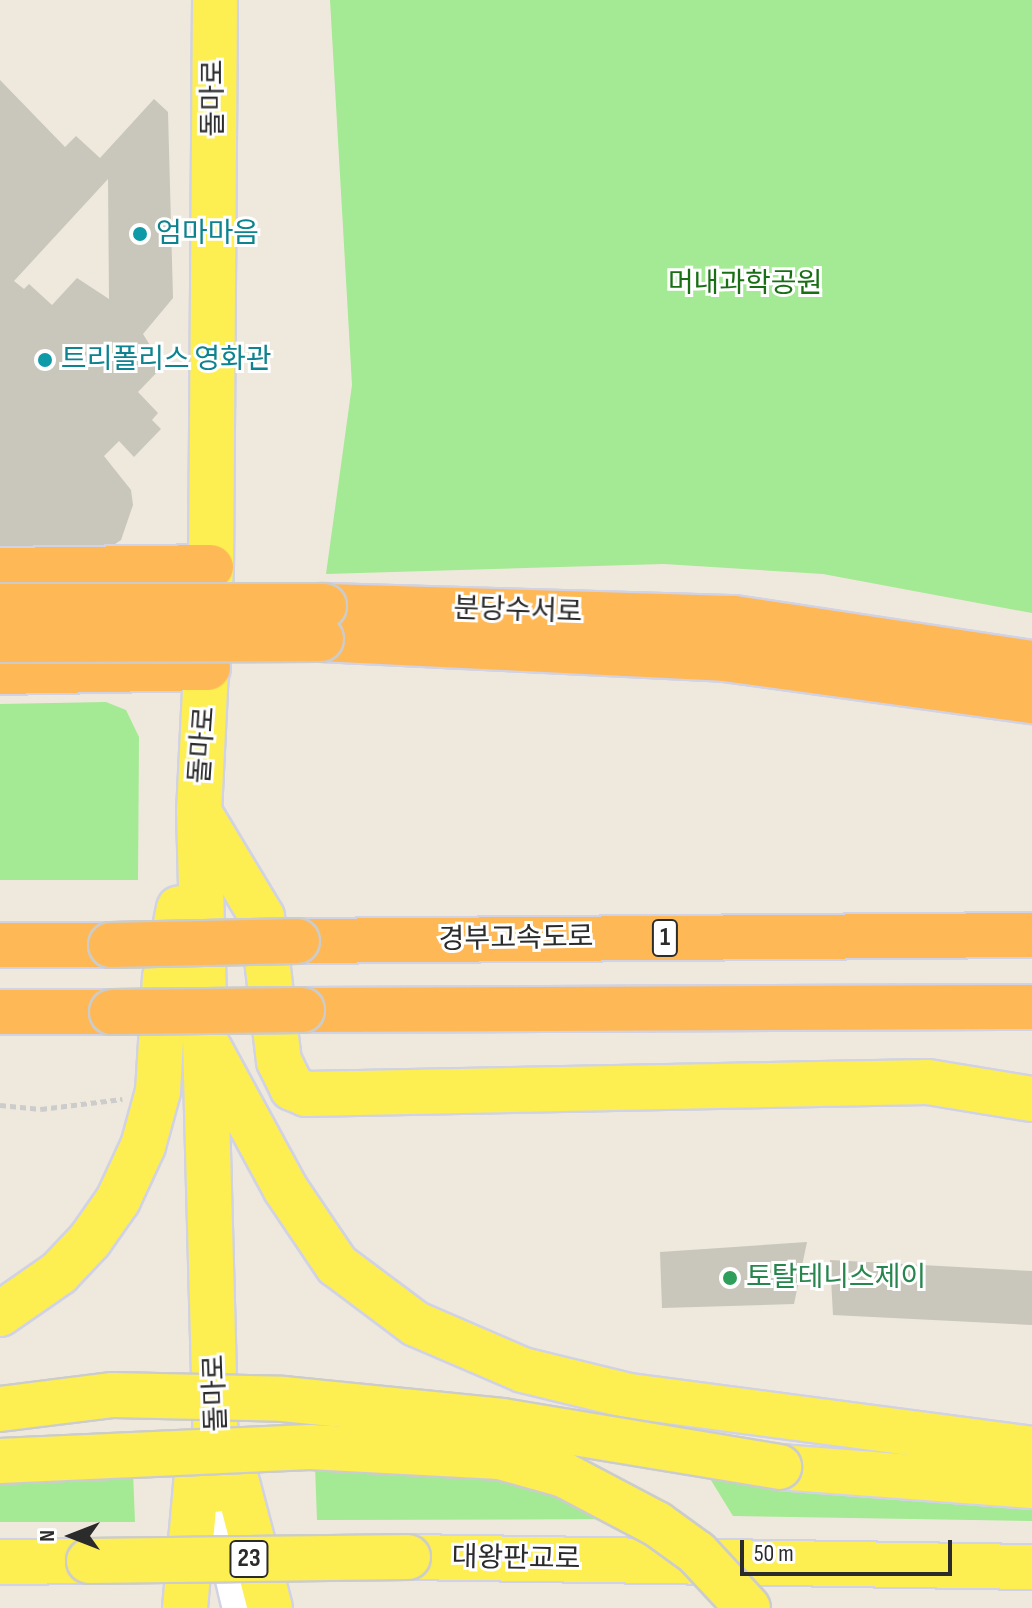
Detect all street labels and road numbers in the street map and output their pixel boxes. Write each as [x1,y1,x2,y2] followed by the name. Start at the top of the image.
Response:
[197,59,231,137] street label: 돌마로
[453,592,583,630] street label: 분당수서로
[184,705,222,785] street label: 돌마로
[651,916,679,960] road number: 1
[438,921,594,957] street label: 경부고속도로
[198,1354,234,1432] street label: 돌마로
[229,1537,269,1581] road number: 23
[451,1541,581,1577] street label: 대왕판교로

